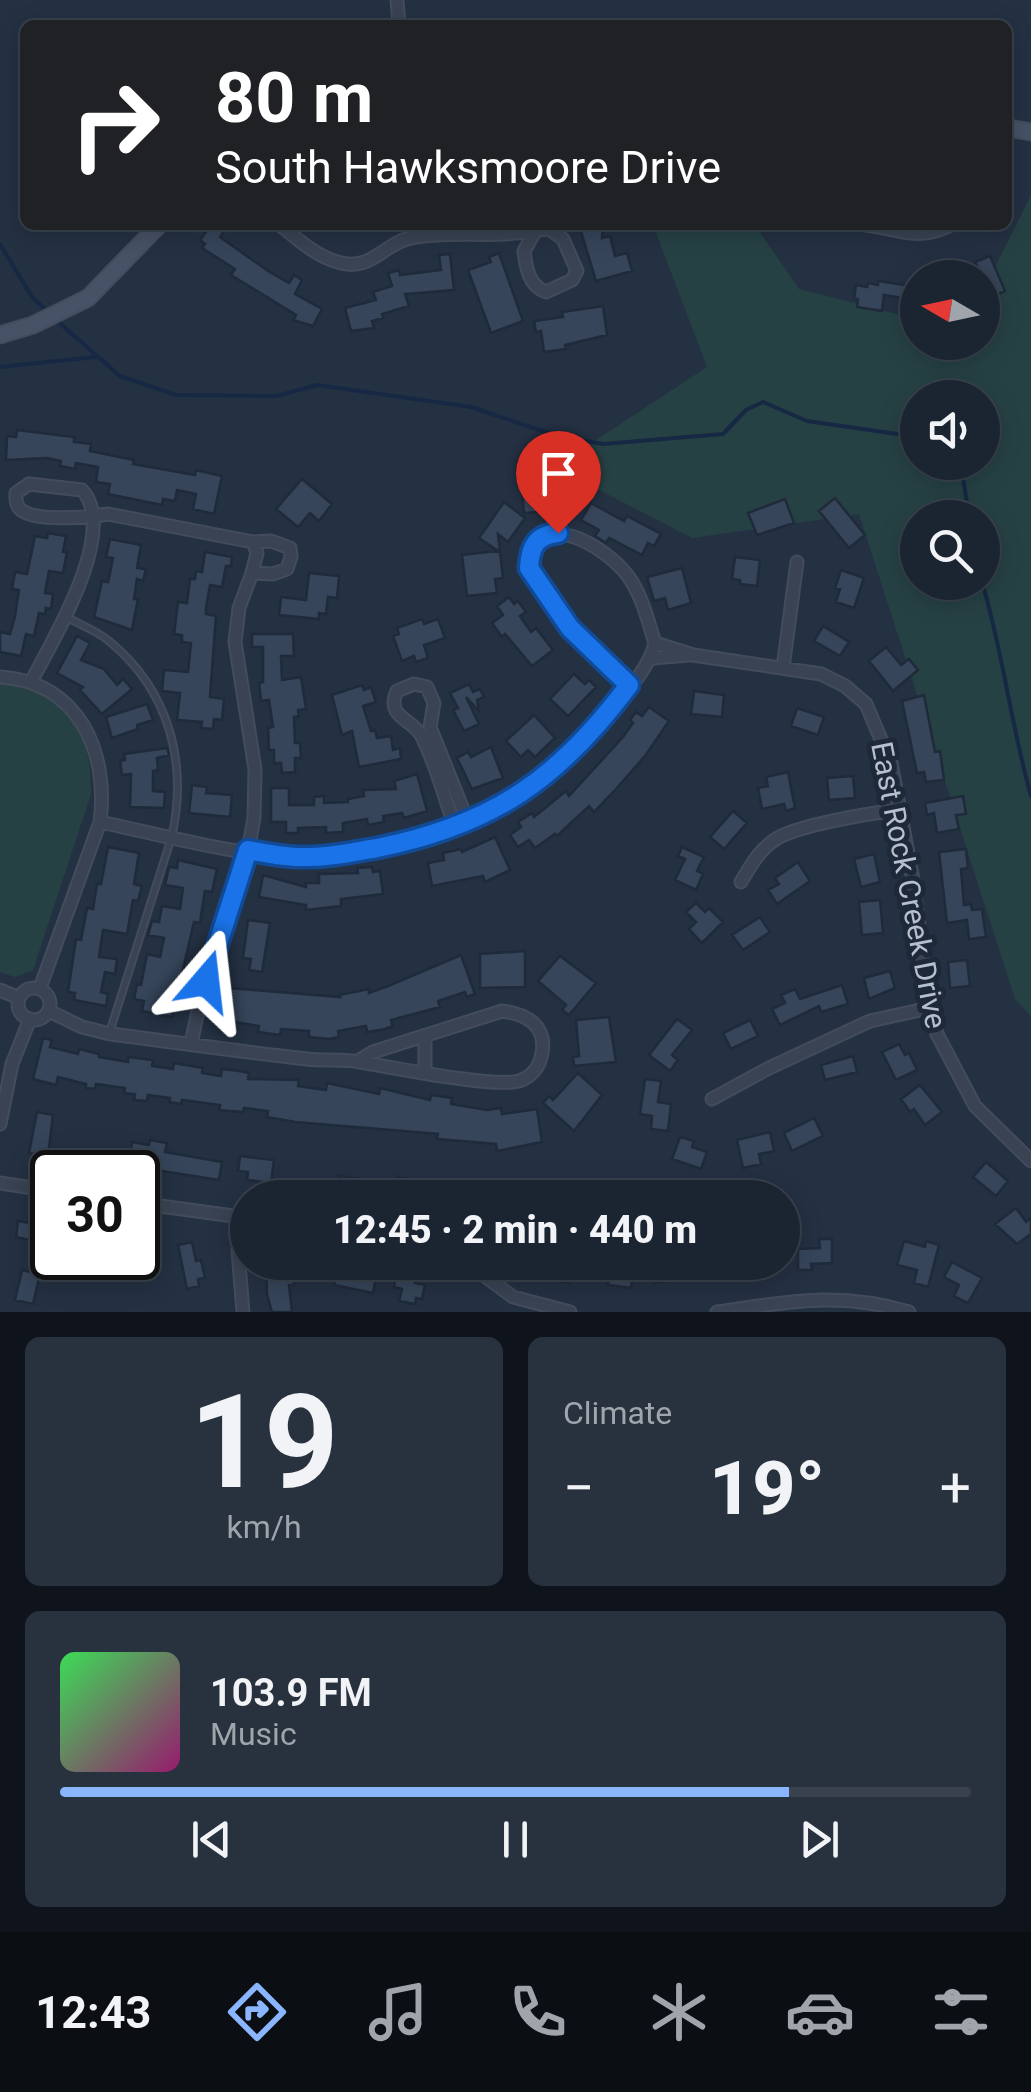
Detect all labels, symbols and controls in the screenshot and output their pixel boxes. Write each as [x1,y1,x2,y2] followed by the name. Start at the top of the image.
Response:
[215,57,373,139] text: 80 m
[50,60,180,190] icon: right
[215,141,721,194] text: South Hawksmoore Drive
[900,260,1000,360] north arrow
[900,260,1000,600] map controls
[900,380,1000,480] button: sound
[516,431,601,534] pin
[531,446,586,501] icon: arrive
[900,500,1000,600] button: search
[864,739,954,1031] street label: East Rock Creek Drive
[154,929,258,1033] position arrow
[30,1150,160,1280] speed limit sign: 30
[333,1208,697,1252] text: 12:45 · 2 min · 440 m
[189,1366,339,1519] text: 19
[563,1394,672,1432] text: Climate
[709,1444,825,1532] text: 19°
[563,1456,594,1520] text: −
[940,1456,971,1520] text: +
[226,1508,302,1546] text: km/h
[210,1671,372,1715] text: 103.9 FM
[210,1715,297,1753] text: Music
[184,1812,239,1867] icon: previous
[488,1812,543,1867] icon: pause
[792,1812,847,1867] icon: next
[222,1977,292,2047] icon: directions
[363,1977,433,2047] icon: music
[503,1977,573,2047] icon: phone
[644,1977,714,2047] icon: climate
[785,1977,855,2047] icon: car
[926,1977,996,2047] icon: filters
[35,1986,151,2039] text: 12:43

